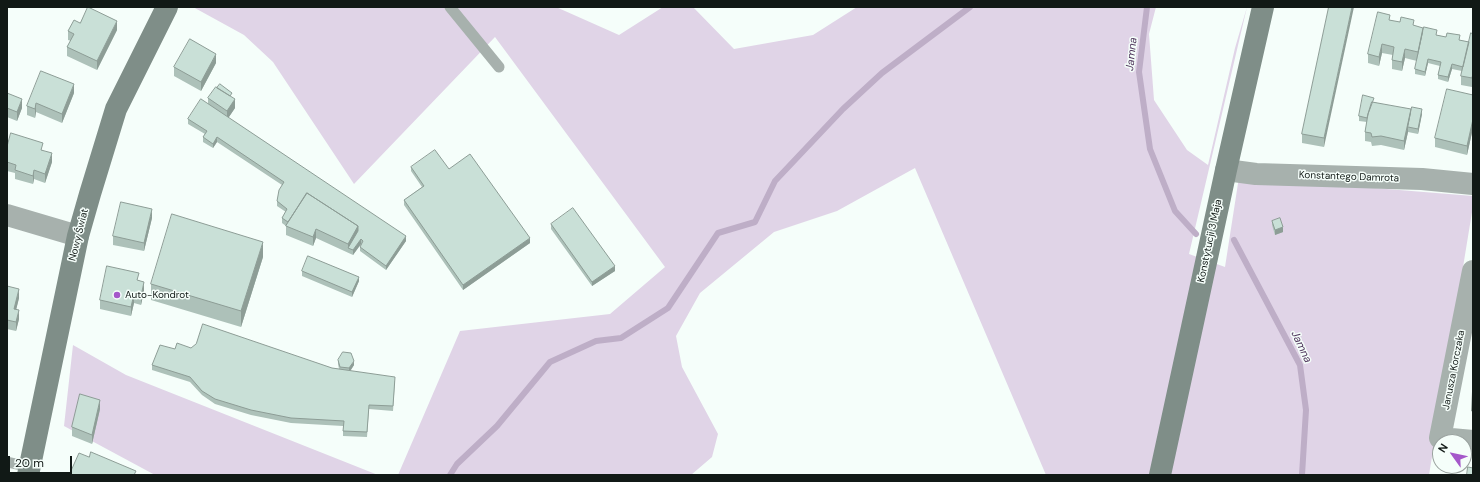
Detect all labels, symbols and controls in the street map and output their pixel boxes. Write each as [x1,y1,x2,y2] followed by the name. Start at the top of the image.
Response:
[1124,37,1140,71] water label: Jamna
[1299,169,1399,185] street label: Konstantego Damrota
[1195,198,1225,284] street label: Konstytucji 3 Maja
[67,208,91,262] street label: Nowy Świat
[125,289,189,301] place label: Auto-Kondrot
[112,290,122,300] marker: Auto-Kondrot
[1288,329,1314,365] water label: Jamna
[1440,329,1468,411] street label: Janusza Korczaka
[1432,434,1472,474] north arrow
[1435,441,1451,455] text: N
[10,448,74,474] scale bar
[15,455,44,471] text: 20 m

